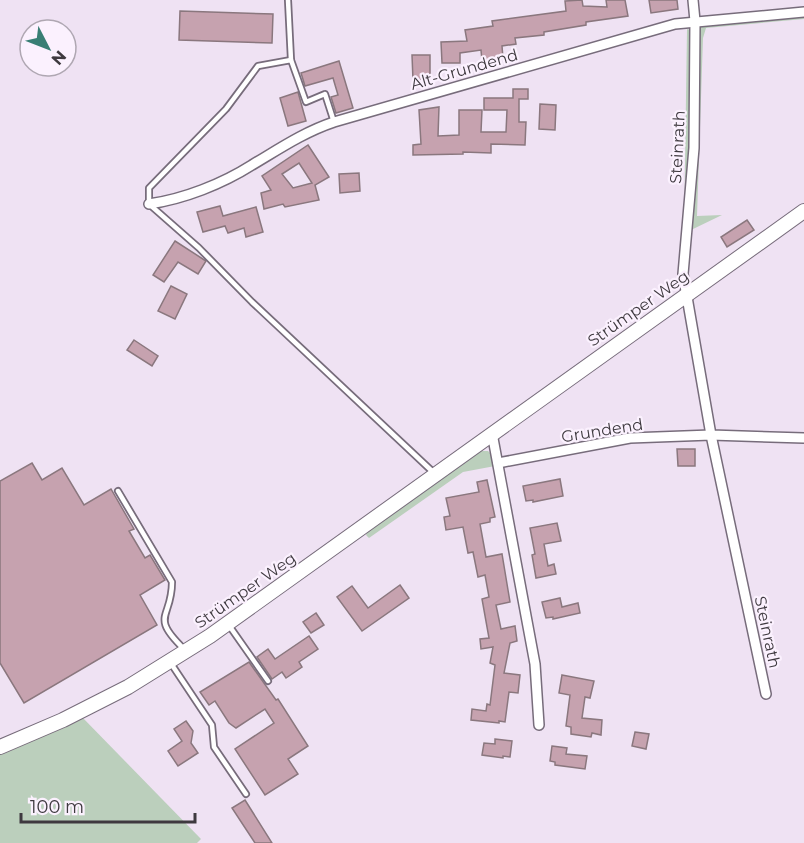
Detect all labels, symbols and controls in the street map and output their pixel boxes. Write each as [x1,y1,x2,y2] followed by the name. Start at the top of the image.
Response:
[18,18,78,78] north arrow
[408,45,520,94] street label: Alt-Grundend
[47,47,70,69] text: N
[666,110,689,184] street label: Steinrath
[584,266,693,350] street label: Strümper Weg
[560,415,644,446] street label: Grundend
[191,548,300,632] street label: Strümper Weg
[751,594,784,670] street label: Steinrath
[21,786,195,824] scale bar
[30,796,84,818] text: 100 m

